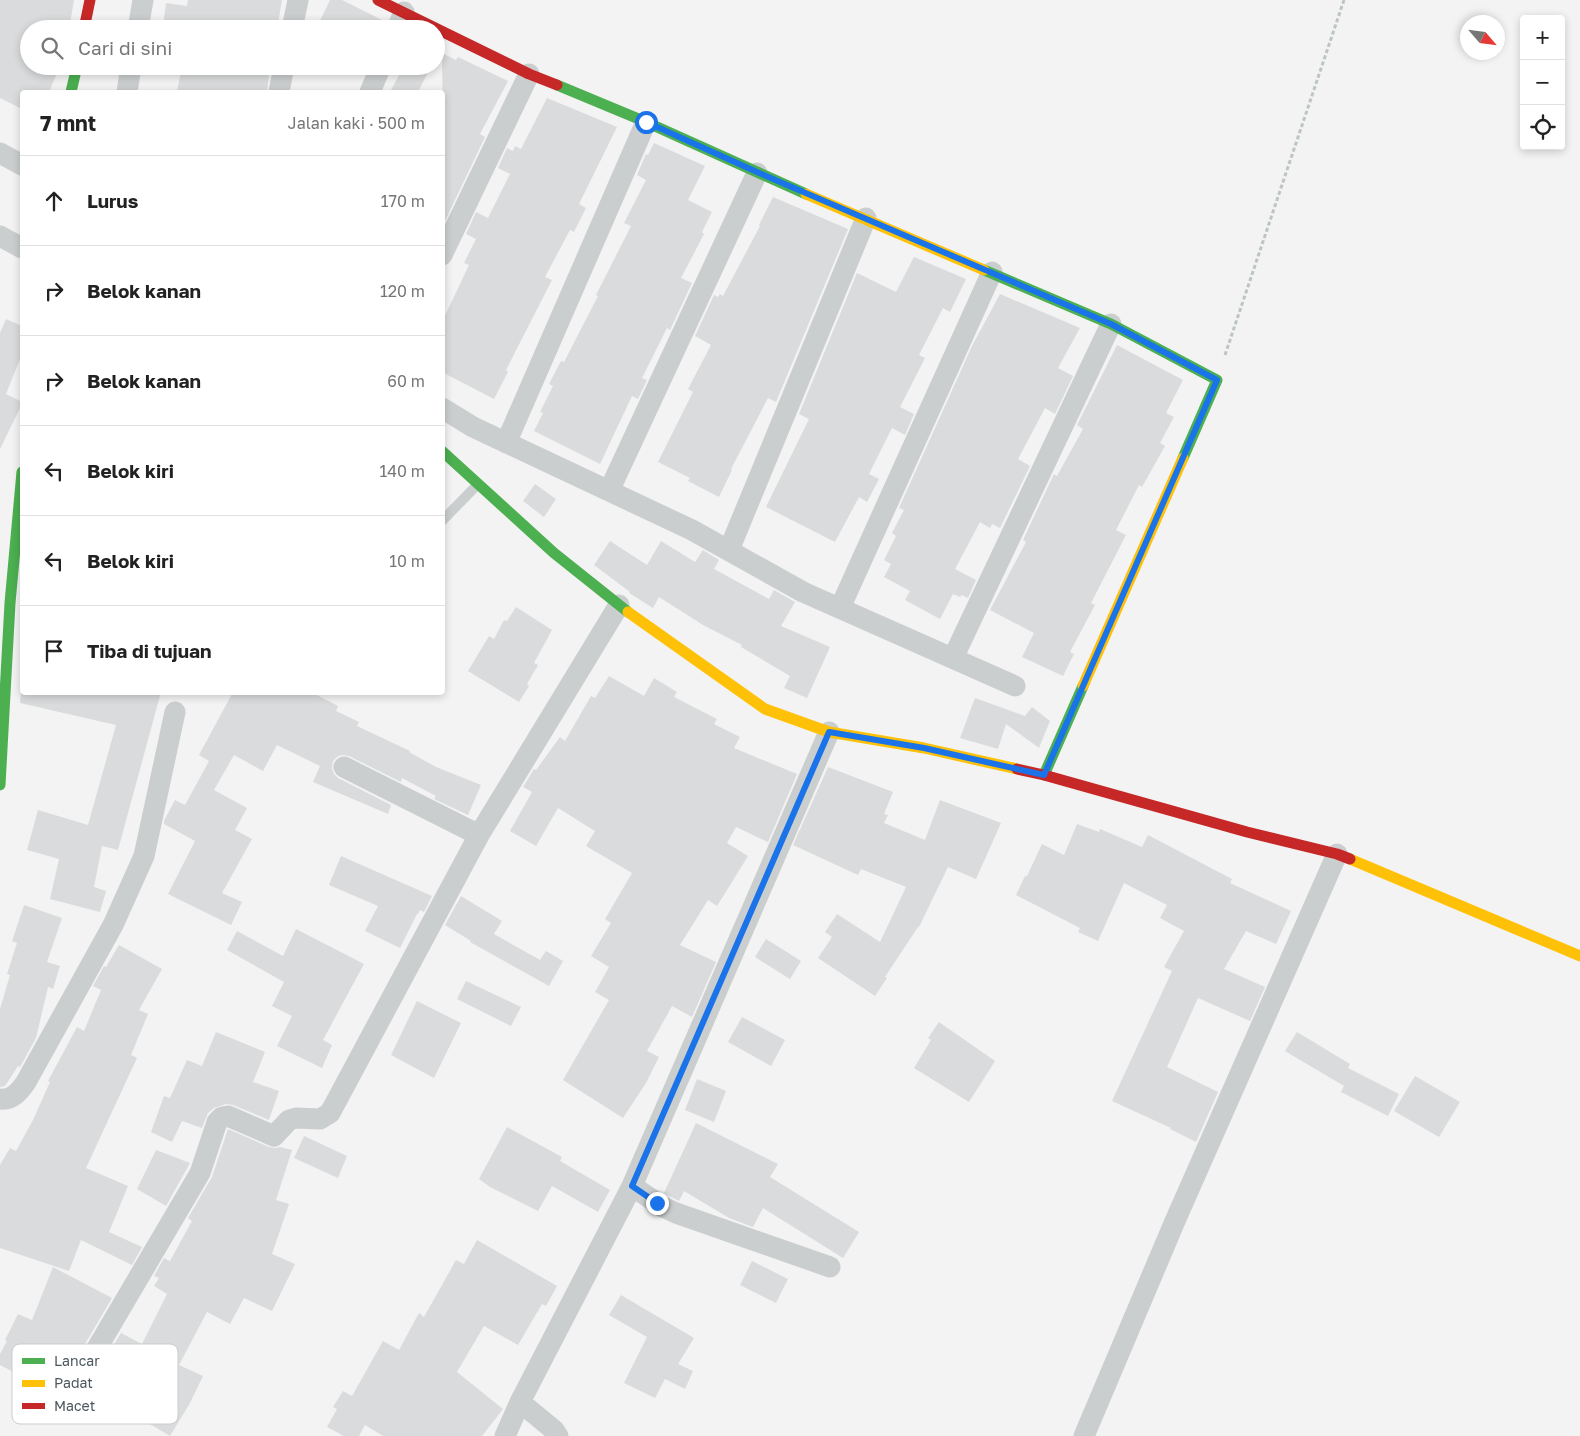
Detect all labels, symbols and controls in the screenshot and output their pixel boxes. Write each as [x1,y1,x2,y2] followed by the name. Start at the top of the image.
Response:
[1460,15,1505,60] north arrow
[1520,15,1565,150] map controls
[1520,15,1565,60] button: +
[20,20,445,75] search box
[38,34,66,62] icon: search
[78,36,172,59] text: Cari di sini
[1520,60,1565,105] button: −
[1520,105,1565,150] button: locate
[40,110,96,136] text: 7 mnt
[635,111,658,134] route start
[288,113,425,133] text: Jalan kaki · 500 m
[40,187,68,215] icon: ahead
[87,189,138,212] text: Lurus
[381,191,425,211] text: 170 m
[40,277,68,305] icon: right
[87,279,201,302] text: Belok kanan
[380,281,425,301] text: 120 m
[40,367,68,395] icon: right
[87,369,201,392] text: Belok kanan
[387,371,425,391] text: 60 m
[40,457,68,485] icon: left
[87,459,174,482] text: Belok kiri
[379,461,425,481] text: 140 m
[40,547,68,575] icon: left
[87,549,174,572] text: Belok kiri
[389,551,425,571] text: 10 m
[40,637,68,665] icon: arrive
[87,639,212,662] text: Tiba di tujuan
[646,1192,669,1215] route end
[12,1344,178,1424] legend
[54,1352,100,1369] text: Lancar
[54,1374,93,1391] text: Padat
[54,1397,95,1414] text: Macet

